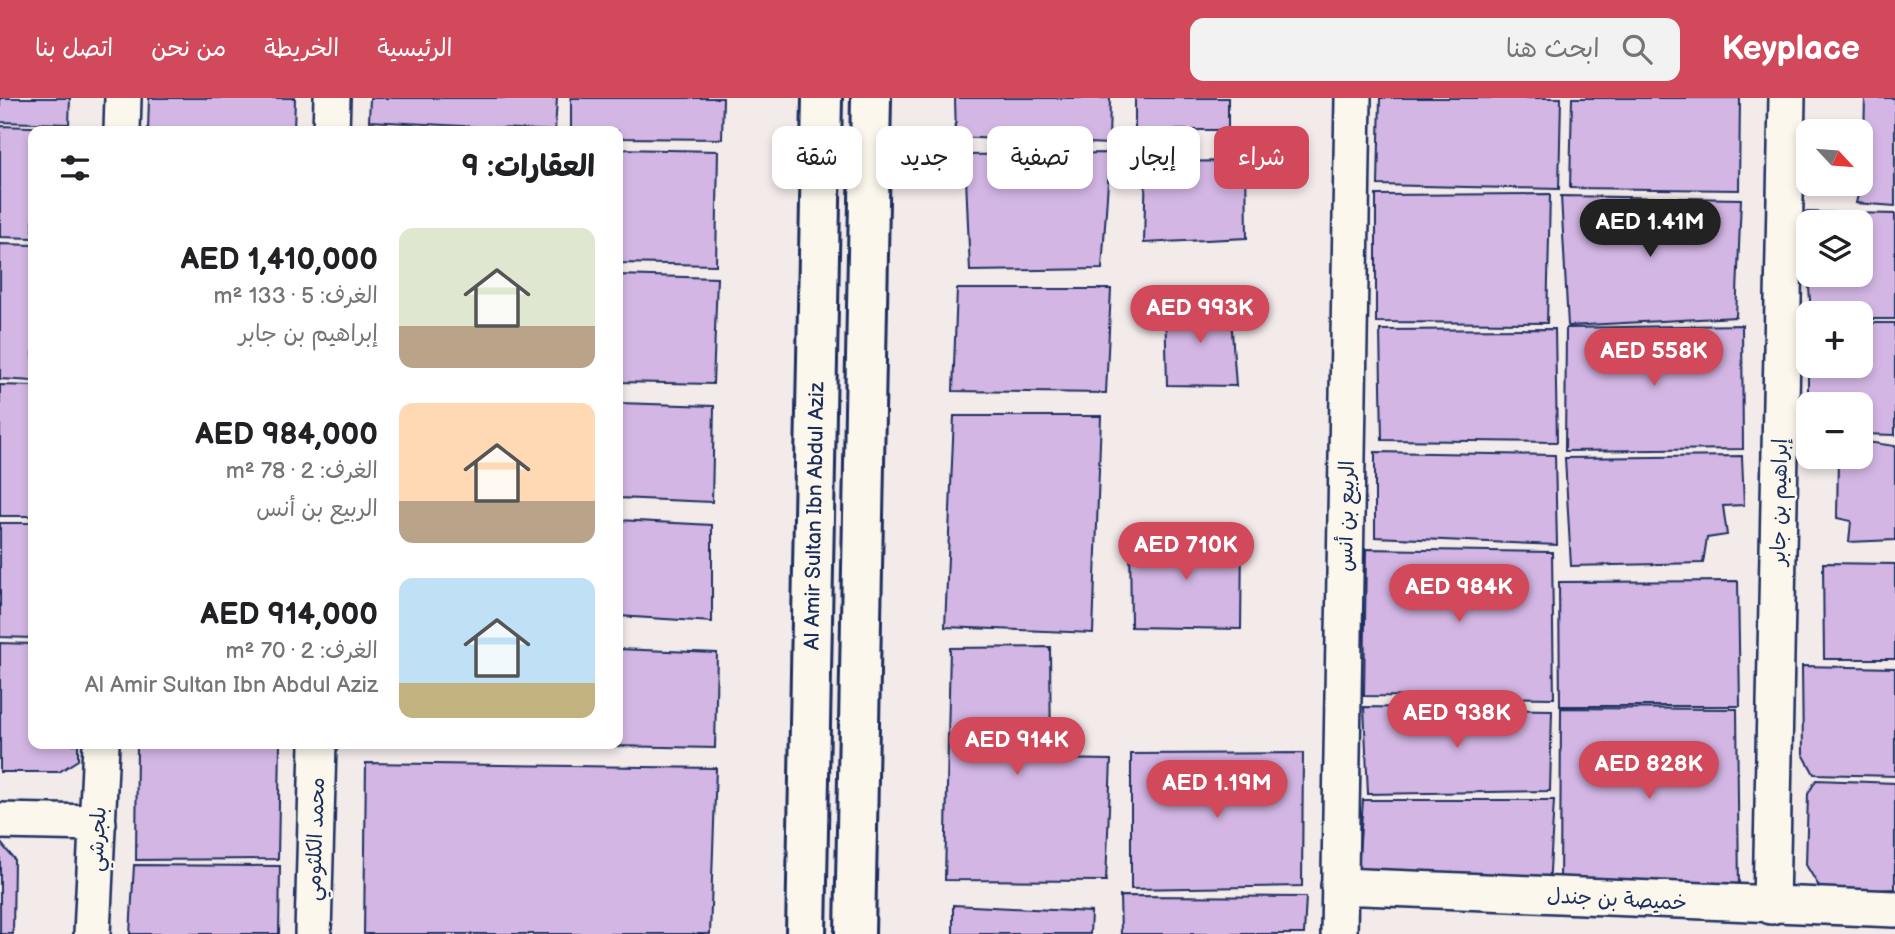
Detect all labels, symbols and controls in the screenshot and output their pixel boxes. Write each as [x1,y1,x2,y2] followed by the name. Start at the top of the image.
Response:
[1190,18,1680,81] search box
[1722,29,1860,69] text: Keyplace
[1618,30,1656,68] icon: search
[35,34,113,63] text: اتصل بنا
[151,34,226,63] text: من نحن
[264,34,339,63] text: الخريطة
[377,34,453,63] text: الرئيسية
[1506,34,1600,65] text: ابحث هنا
[1796,119,1872,196] north arrow
[1796,119,1873,469] map controls
[772,126,862,189] chip: شقة
[876,126,973,189] chip: جديد
[987,126,1093,189] chip: تصفية
[1107,126,1200,189] chip: إيجار
[1214,126,1309,189] chip: شراء
[56,149,94,187] icon: filters
[462,149,595,185] text: العقارات: 9
[1570,200,1730,259] pin: AED 1.41M
[1596,208,1704,236] text: AED 1.41M
[1796,210,1873,287] button: layers
[181,242,378,278] text: AED 1,410,000
[455,256,539,340] icon: home
[214,282,378,310] text: الغرف: 5 · 133 m²
[1128,286,1272,345] pin: AED 993K
[1146,294,1254,322] text: AED 993K
[1796,301,1873,378] button: +
[239,320,378,348] text: إبراهيم بن جابر
[1582,328,1726,388] pin: AED 558K
[1600,337,1708,365] text: AED 558K
[799,381,830,650] street label: Al Amir Sultan Ibn Abdul Aziz
[1796,392,1873,469] button: −
[195,417,378,453] text: AED 984,000
[455,431,539,515] icon: home
[1766,438,1796,568] street label: إبراهيم بن جابر
[226,457,378,485] text: الغرف: 2 · 78 m²
[1333,460,1362,572] street label: الربيع بن أنس
[256,495,378,523] text: الربيع بن أنس
[1114,522,1258,582] pin: AED 710K
[1134,531,1238,559] text: AED 710K
[1387,564,1531,624] pin: AED 984K
[1405,573,1513,601] text: AED 984K
[201,597,378,633] text: AED 914,000
[455,606,539,690] icon: home
[226,637,378,665] text: الغرف: 2 · 70 m²
[85,671,378,699] text: Al Amir Sultan Ibn Abdul Aziz
[1385,690,1529,750] pin: AED 938K
[1403,699,1511,727] text: AED 938K
[945,718,1089,777] pin: AED 914K
[965,726,1069,754] text: AED 914K
[1577,742,1721,801] pin: AED 828K
[1595,750,1703,778] text: AED 828K
[1137,760,1297,820] pin: AED 1.19M
[1163,769,1271,797] text: AED 1.19M
[301,777,336,902] street label: محمد الكلثومي
[83,806,118,873] street label: بلجرشي
[1546,883,1688,916] street label: خميصة بن جندل

